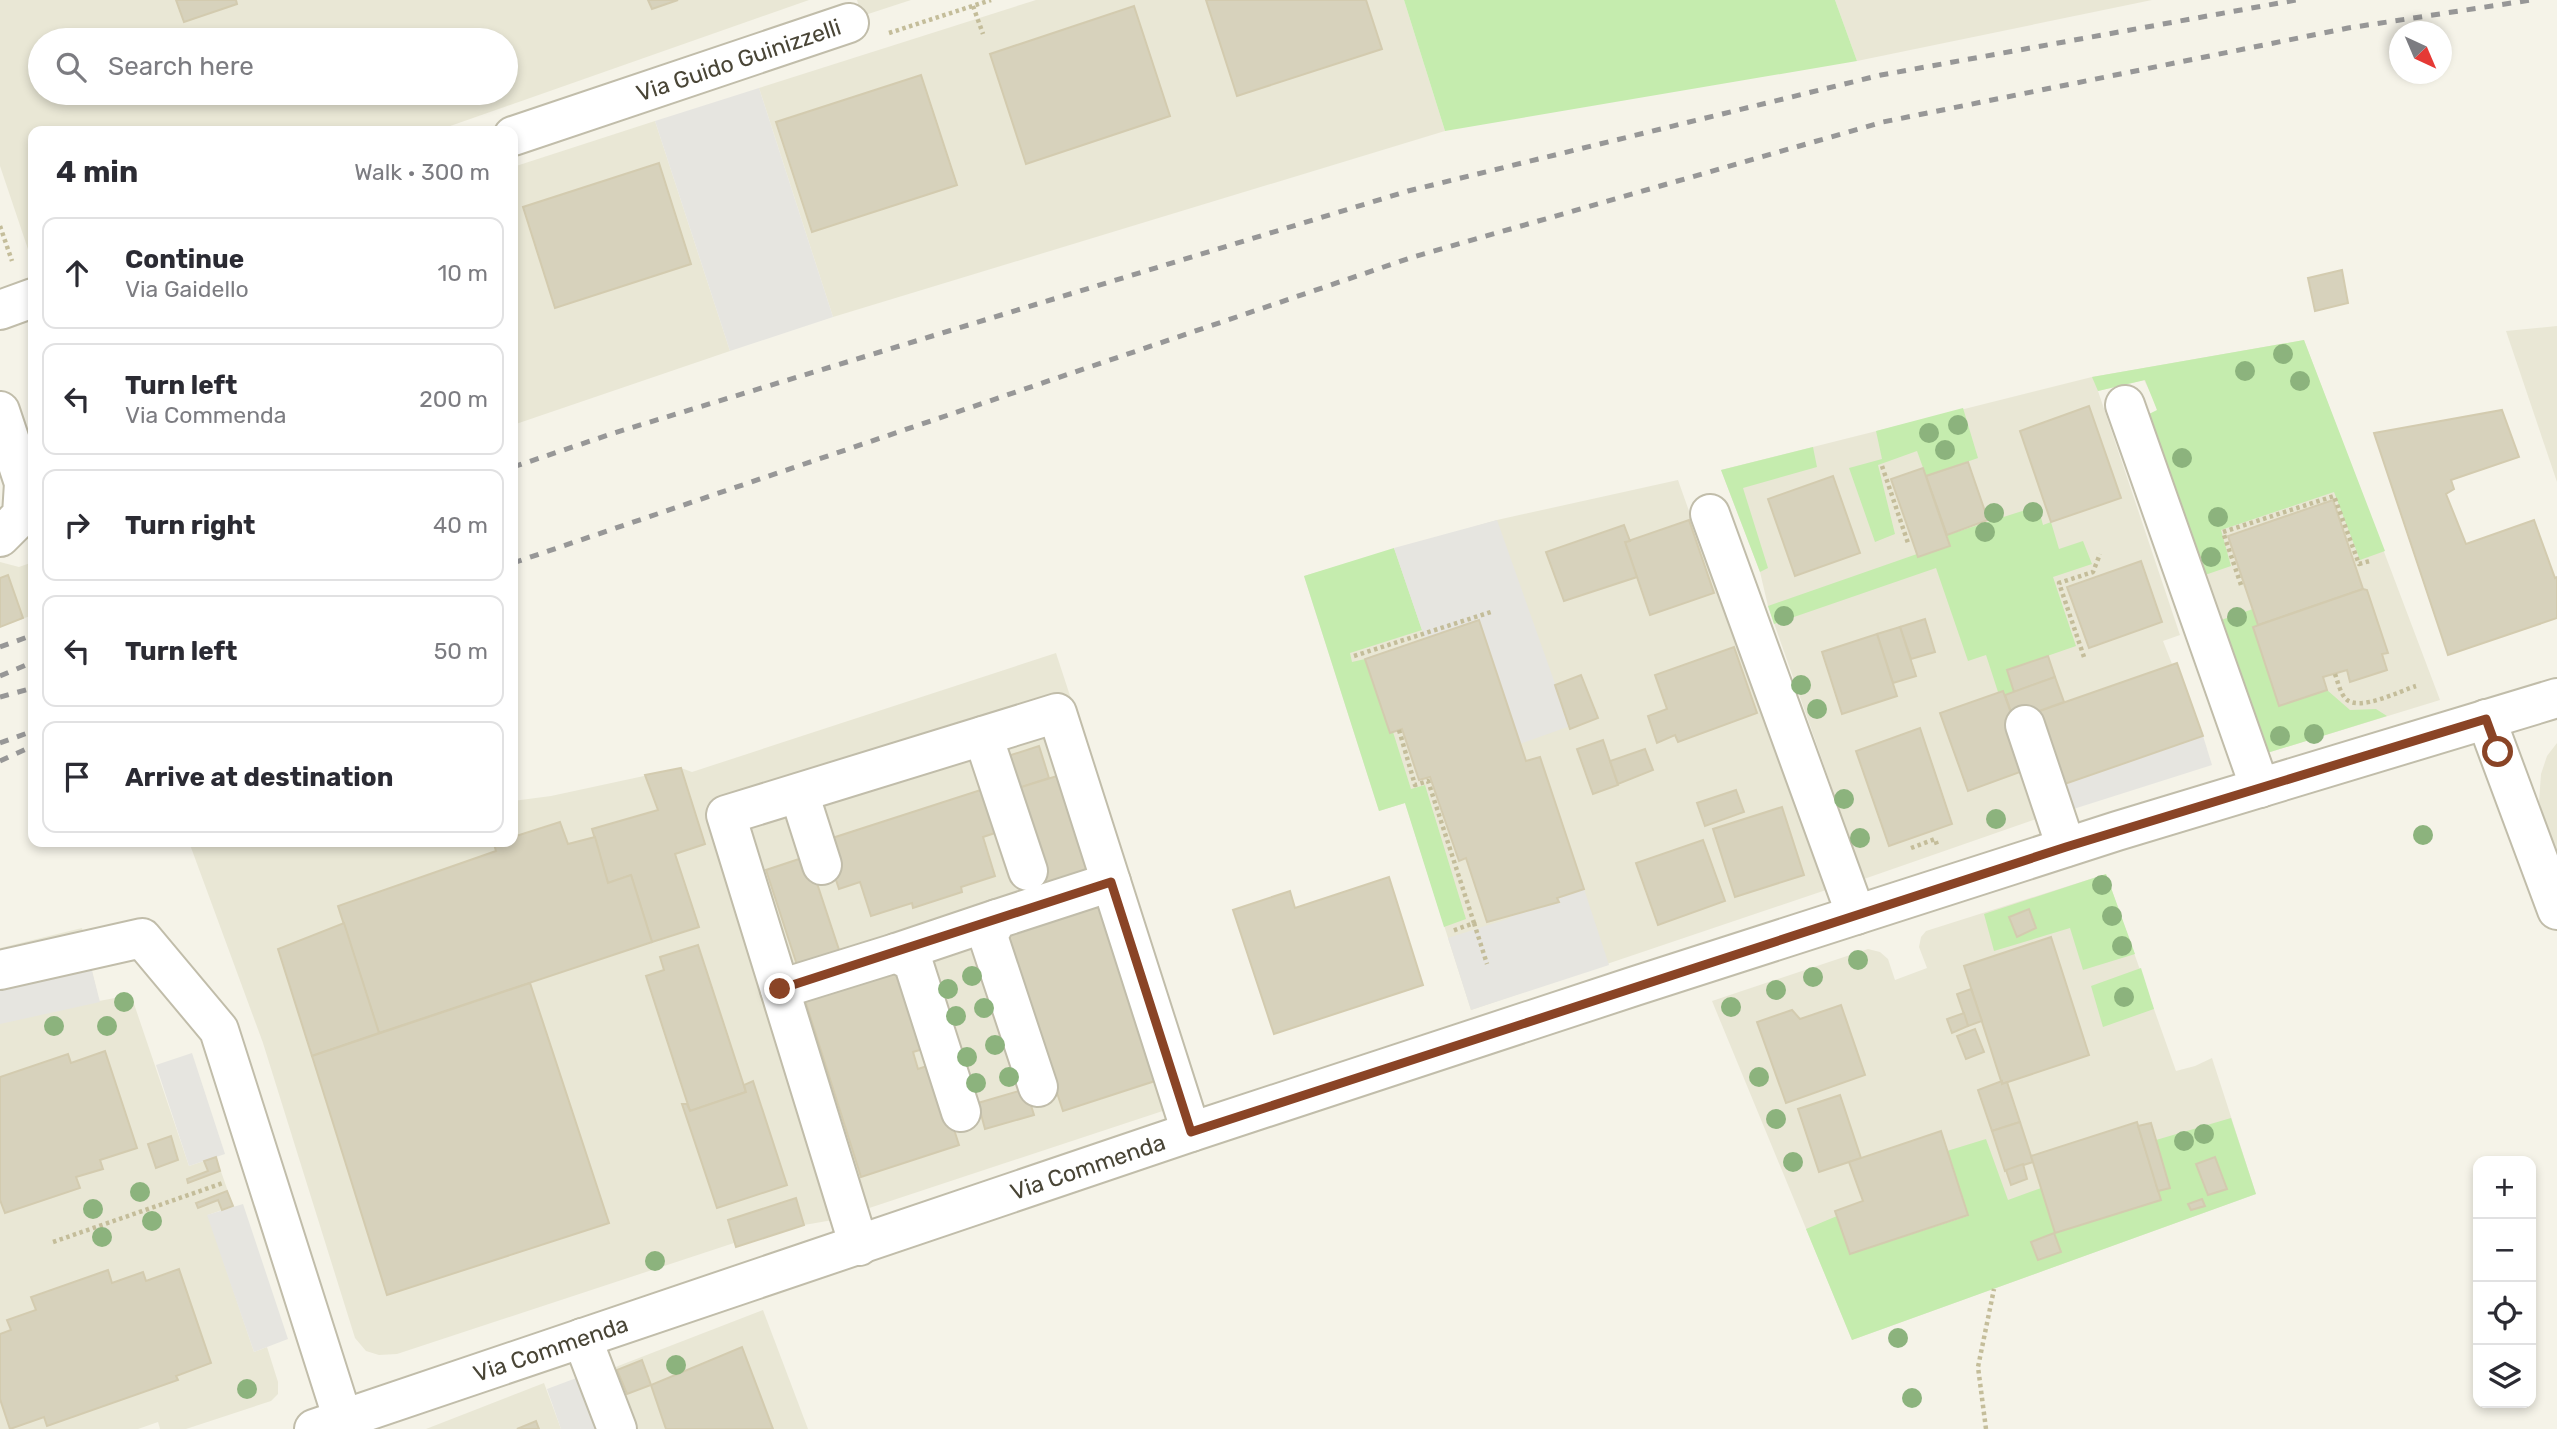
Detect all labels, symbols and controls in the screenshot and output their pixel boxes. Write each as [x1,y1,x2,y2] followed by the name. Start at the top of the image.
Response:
[633,13,845,108] street label: Via Guido Guinizzelli
[2389,21,2452,84] north arrow
[28,28,518,105] search box
[52,48,90,86] icon: search
[108,51,254,82] text: Search here
[56,154,138,190] text: 4 min
[354,158,490,186] text: Walk · 300 m
[125,244,244,275] text: Continue
[58,254,96,292] icon: ahead
[437,259,488,287] text: 10 m
[125,275,249,303] text: Via Gaidello
[125,370,237,401] text: Turn left
[58,380,96,418] icon: left
[419,385,488,413] text: 200 m
[125,401,287,429] text: Via Commenda
[58,506,96,544] icon: right
[125,510,255,541] text: Turn right
[433,511,488,539] text: 40 m
[58,632,96,670] icon: left
[125,636,237,667] text: Turn left
[434,637,488,665] text: 50 m
[2482,736,2513,767] route start
[58,758,96,796] icon: arrive
[125,762,393,793] text: Arrive at destination
[764,973,795,1004] route end
[1007,1128,1169,1206] street label: Via Commenda
[2473,1156,2536,1408] map controls
[2473,1156,2536,1219] button: +
[2473,1219,2536,1282] button: −
[2473,1282,2536,1345] button: locate
[470,1310,632,1388] street label: Via Commenda
[2473,1345,2536,1408] button: layers

